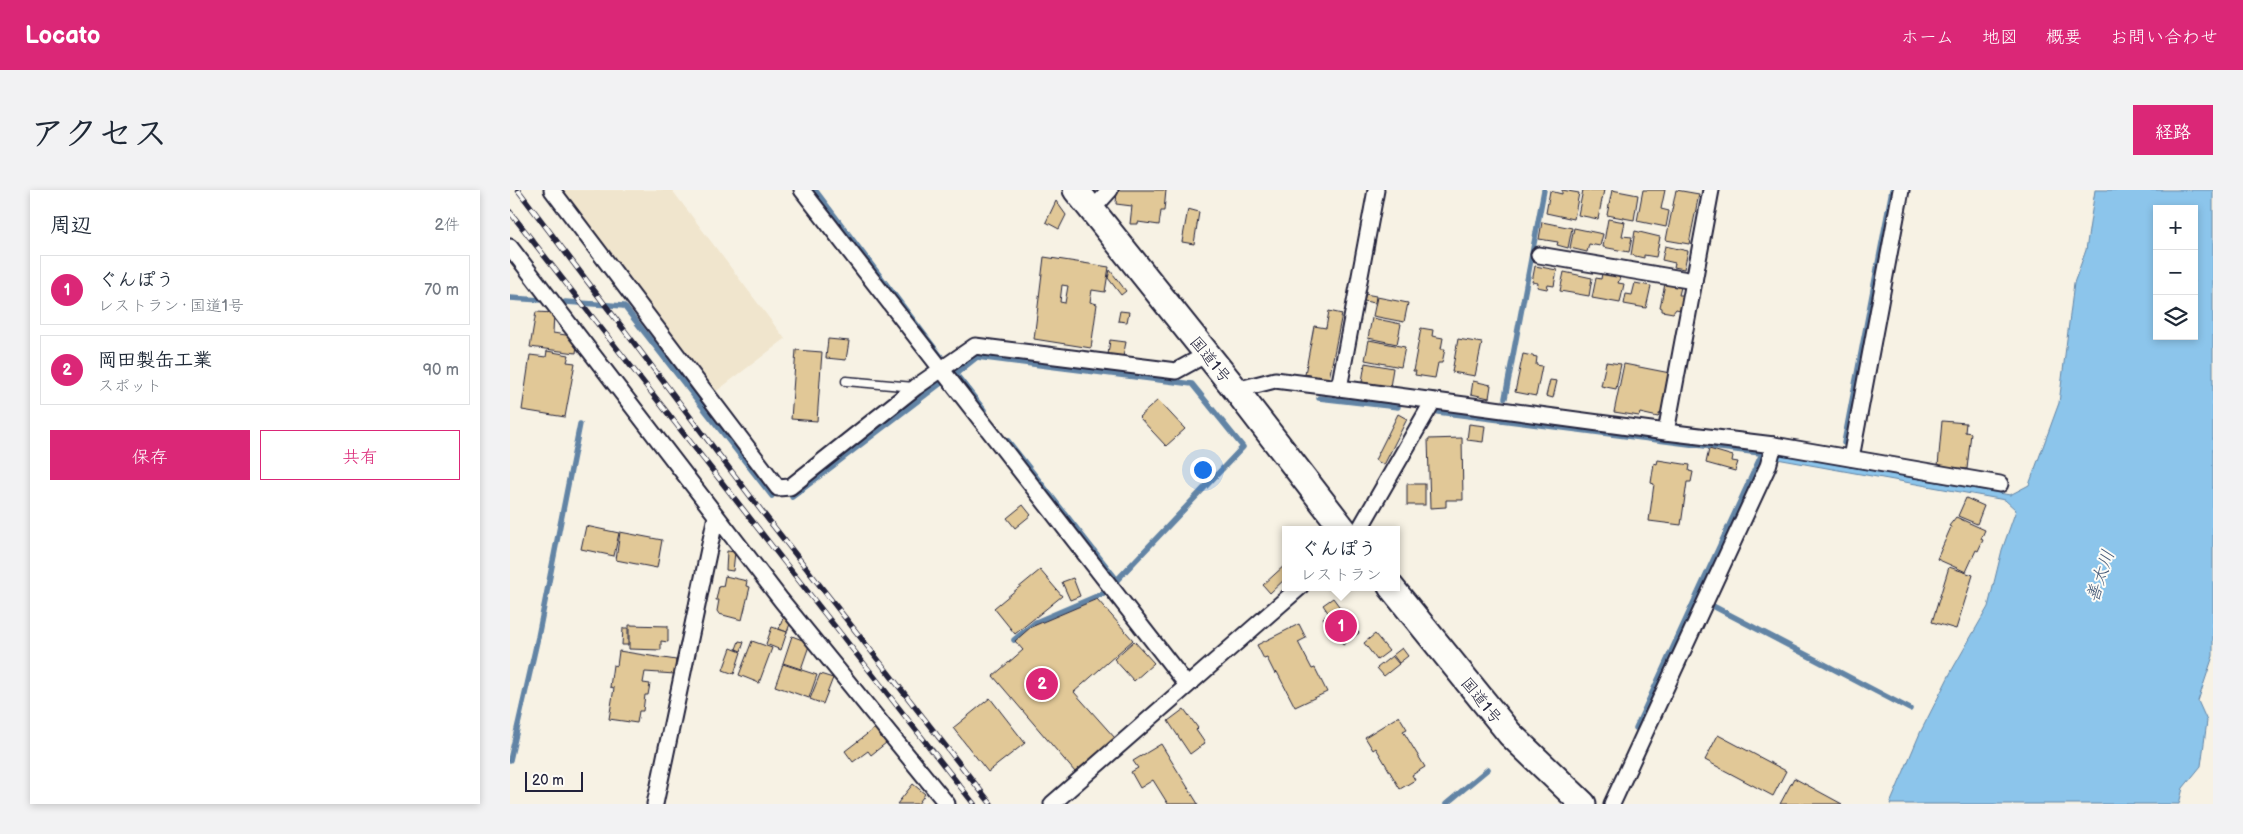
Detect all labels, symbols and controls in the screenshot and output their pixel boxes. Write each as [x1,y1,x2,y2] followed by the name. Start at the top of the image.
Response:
[25,21,100,50] text: Locato
[1901,27,1954,48] text: ホーム
[1982,27,2018,48] text: 地図
[2046,27,2082,48] text: 概要
[2110,27,2218,48] text: お問い合わせ
[2133,105,2213,155] button: 経路
[30,113,168,156] text: アクセス
[2153,205,2198,340] map controls
[2153,205,2198,250] button: +
[50,213,92,238] text: 周辺
[435,216,460,235] text: 2件
[2153,250,2198,295] button: −
[98,269,174,292] text: ぐんぽう
[64,281,70,300] text: 1
[424,281,459,300] text: 70 m
[2153,295,2198,340] button: layers
[98,297,244,316] text: レストラン · 国道1号
[1185,333,1234,387] street label: 国道1号
[98,349,212,372] text: 岡田製缶工業
[62,361,72,380] text: 2
[423,361,459,380] text: 90 m
[98,377,162,396] text: スポット
[50,430,250,480] button: 保存
[260,430,460,480] button: 共有
[1190,457,1216,483] your location
[1282,526,1400,591] popup
[1300,538,1377,561] text: ぐんぽう
[2082,547,2119,605] water label: 善太川
[1300,566,1382,585] text: レストラン
[1325,607,1357,645] pin: 1
[1026,665,1058,703] pin: 2
[1456,674,1505,728] street label: 国道1号
[525,769,582,792] scale bar
[532,772,564,789] text: 20 m

